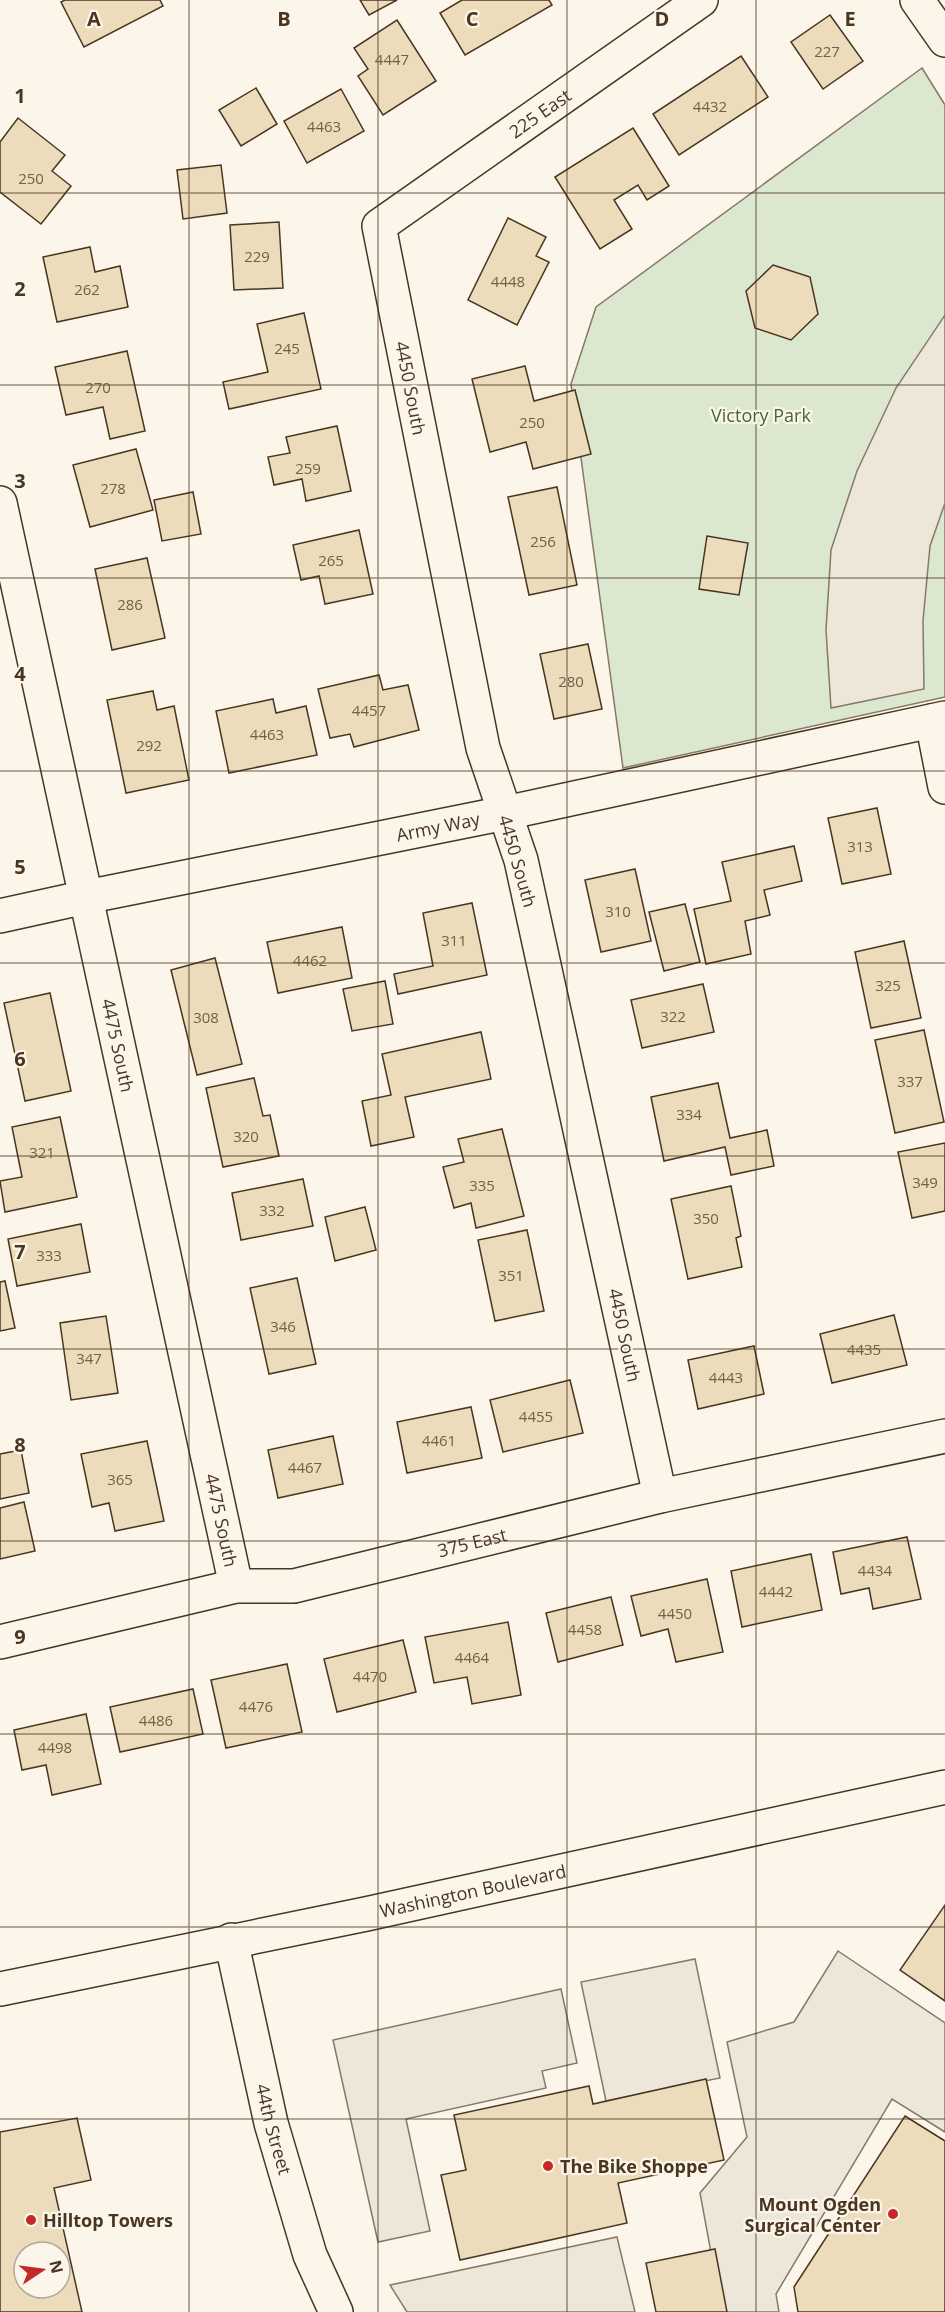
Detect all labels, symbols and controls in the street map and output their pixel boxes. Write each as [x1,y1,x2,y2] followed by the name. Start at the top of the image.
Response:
[87,5,101,32] text: A
[277,5,291,32] text: B
[466,5,479,32] text: C
[655,5,669,32] text: D
[844,5,856,32] text: E
[814,41,840,61] house number: 227
[375,49,409,69] house number: 4447
[14,82,26,109] text: 1
[504,83,576,143] street label: 225 East
[693,96,727,116] house number: 4432
[307,116,341,136] house number: 4463
[18,168,44,188] house number: 250
[244,246,270,266] house number: 229
[491,271,525,291] house number: 4448
[14,275,26,302] text: 2
[74,279,100,299] house number: 262
[274,338,300,358] house number: 245
[390,339,432,437] street label: 4450 South
[85,377,111,397] house number: 270
[711,403,811,427] park label: Victory Park
[519,412,545,432] house number: 250
[295,458,321,478] house number: 259
[14,467,26,494] text: 3
[100,478,126,498] house number: 278
[530,531,556,551] house number: 256
[318,550,344,570] house number: 265
[117,594,143,614] house number: 286
[14,660,26,687] text: 4
[558,671,584,691] house number: 280
[352,700,386,720] house number: 4457
[250,724,284,744] house number: 4463
[136,735,162,755] house number: 292
[394,806,483,847] street label: Army Way
[493,812,543,910] street label: 4450 South
[847,836,873,856] house number: 313
[14,853,26,880] text: 5
[605,901,631,921] house number: 310
[441,930,467,950] house number: 311
[293,950,327,970] house number: 4462
[875,975,901,995] house number: 325
[96,996,140,1094] street label: 4475 South
[660,1006,686,1026] house number: 322
[193,1007,219,1027] house number: 308
[14,1045,26,1072] text: 6
[897,1071,923,1091] house number: 337
[676,1104,702,1124] house number: 334
[233,1126,259,1146] house number: 320
[29,1142,55,1162] house number: 321
[912,1172,938,1192] house number: 349
[469,1175,495,1195] house number: 335
[259,1200,285,1220] house number: 332
[693,1208,719,1228] house number: 350
[14,1238,26,1265] text: 7
[36,1245,62,1265] house number: 333
[498,1265,524,1285] house number: 351
[603,1286,647,1384] street label: 4450 South
[270,1316,296,1336] house number: 346
[847,1339,881,1359] house number: 4435
[76,1348,102,1368] house number: 347
[709,1367,743,1387] house number: 4443
[519,1406,553,1426] house number: 4455
[422,1430,456,1450] house number: 4461
[14,1431,26,1458] text: 8
[288,1457,322,1477] house number: 4467
[107,1469,133,1489] house number: 365
[200,1471,243,1569] street label: 4475 South
[435,1522,509,1562] street label: 375 East
[858,1560,893,1580] house number: 4434
[759,1581,793,1601] house number: 4442
[658,1603,692,1623] house number: 4450
[568,1619,602,1639] house number: 4458
[14,1623,26,1650] text: 9
[455,1647,490,1667] house number: 4464
[353,1666,387,1686] house number: 4470
[239,1696,273,1716] house number: 4476
[139,1710,173,1730] house number: 4486
[38,1737,72,1757] house number: 4498
[377,1858,568,1923] street label: Washington Boulevard
[251,2082,298,2177] street label: 44th Street
[560,2154,708,2178] place label: The Bike Shoppe
[541,2159,555,2173] marker: The Bike Shoppe
[745,2192,881,2237] place label: Mount Ogden Surgical Center
[886,2207,900,2221] marker: Mount Ogden Surgical Center
[43,2208,173,2232] place label: Hilltop Towers
[24,2213,38,2227] marker: Hilltop Towers
[12,2240,72,2300] north arrow
[44,2258,69,2275] text: N

